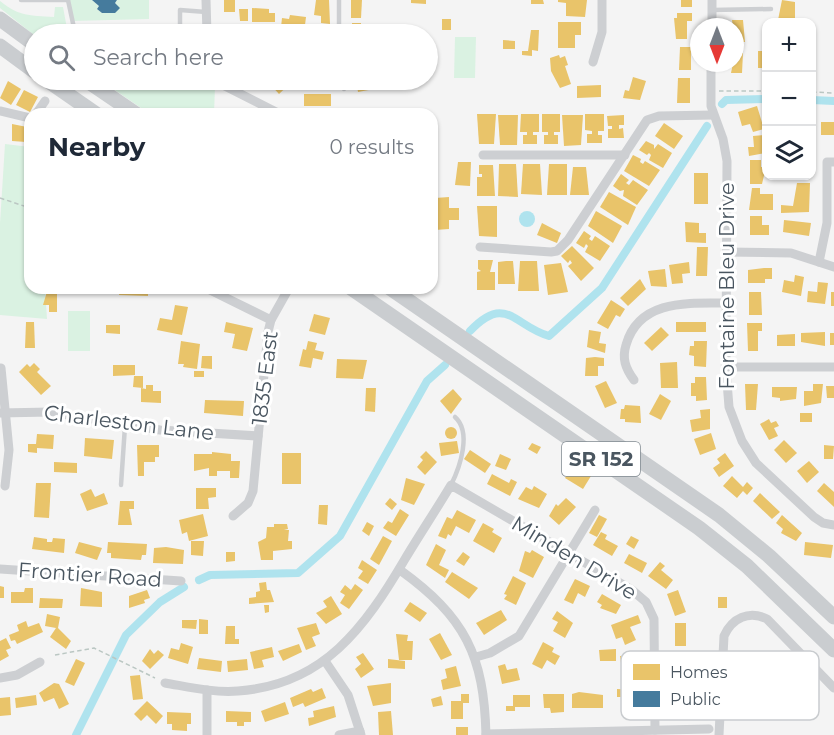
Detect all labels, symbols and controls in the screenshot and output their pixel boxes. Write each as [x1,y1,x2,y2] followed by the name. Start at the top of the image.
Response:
[690,18,744,72] north arrow
[762,18,816,180] map controls
[762,18,816,72] button: +
[24,24,438,90] search box
[45,41,78,74] icon: search
[93,44,224,71] text: Search here
[762,72,816,126] button: −
[762,126,816,180] button: layers
[48,131,145,163] text: Nearby
[329,135,414,159] text: 0 results
[714,182,739,390] street label: Fontaine Bleu Drive
[246,329,283,427] street label: 1835 East
[43,400,215,445] street label: Charleston Lane
[562,442,640,476] road number: SR 152
[507,510,641,605] street label: Minden Drive
[17,557,163,592] street label: Frontier Road
[621,651,819,720] legend
[670,663,728,682] text: Homes
[670,690,721,709] text: Public

